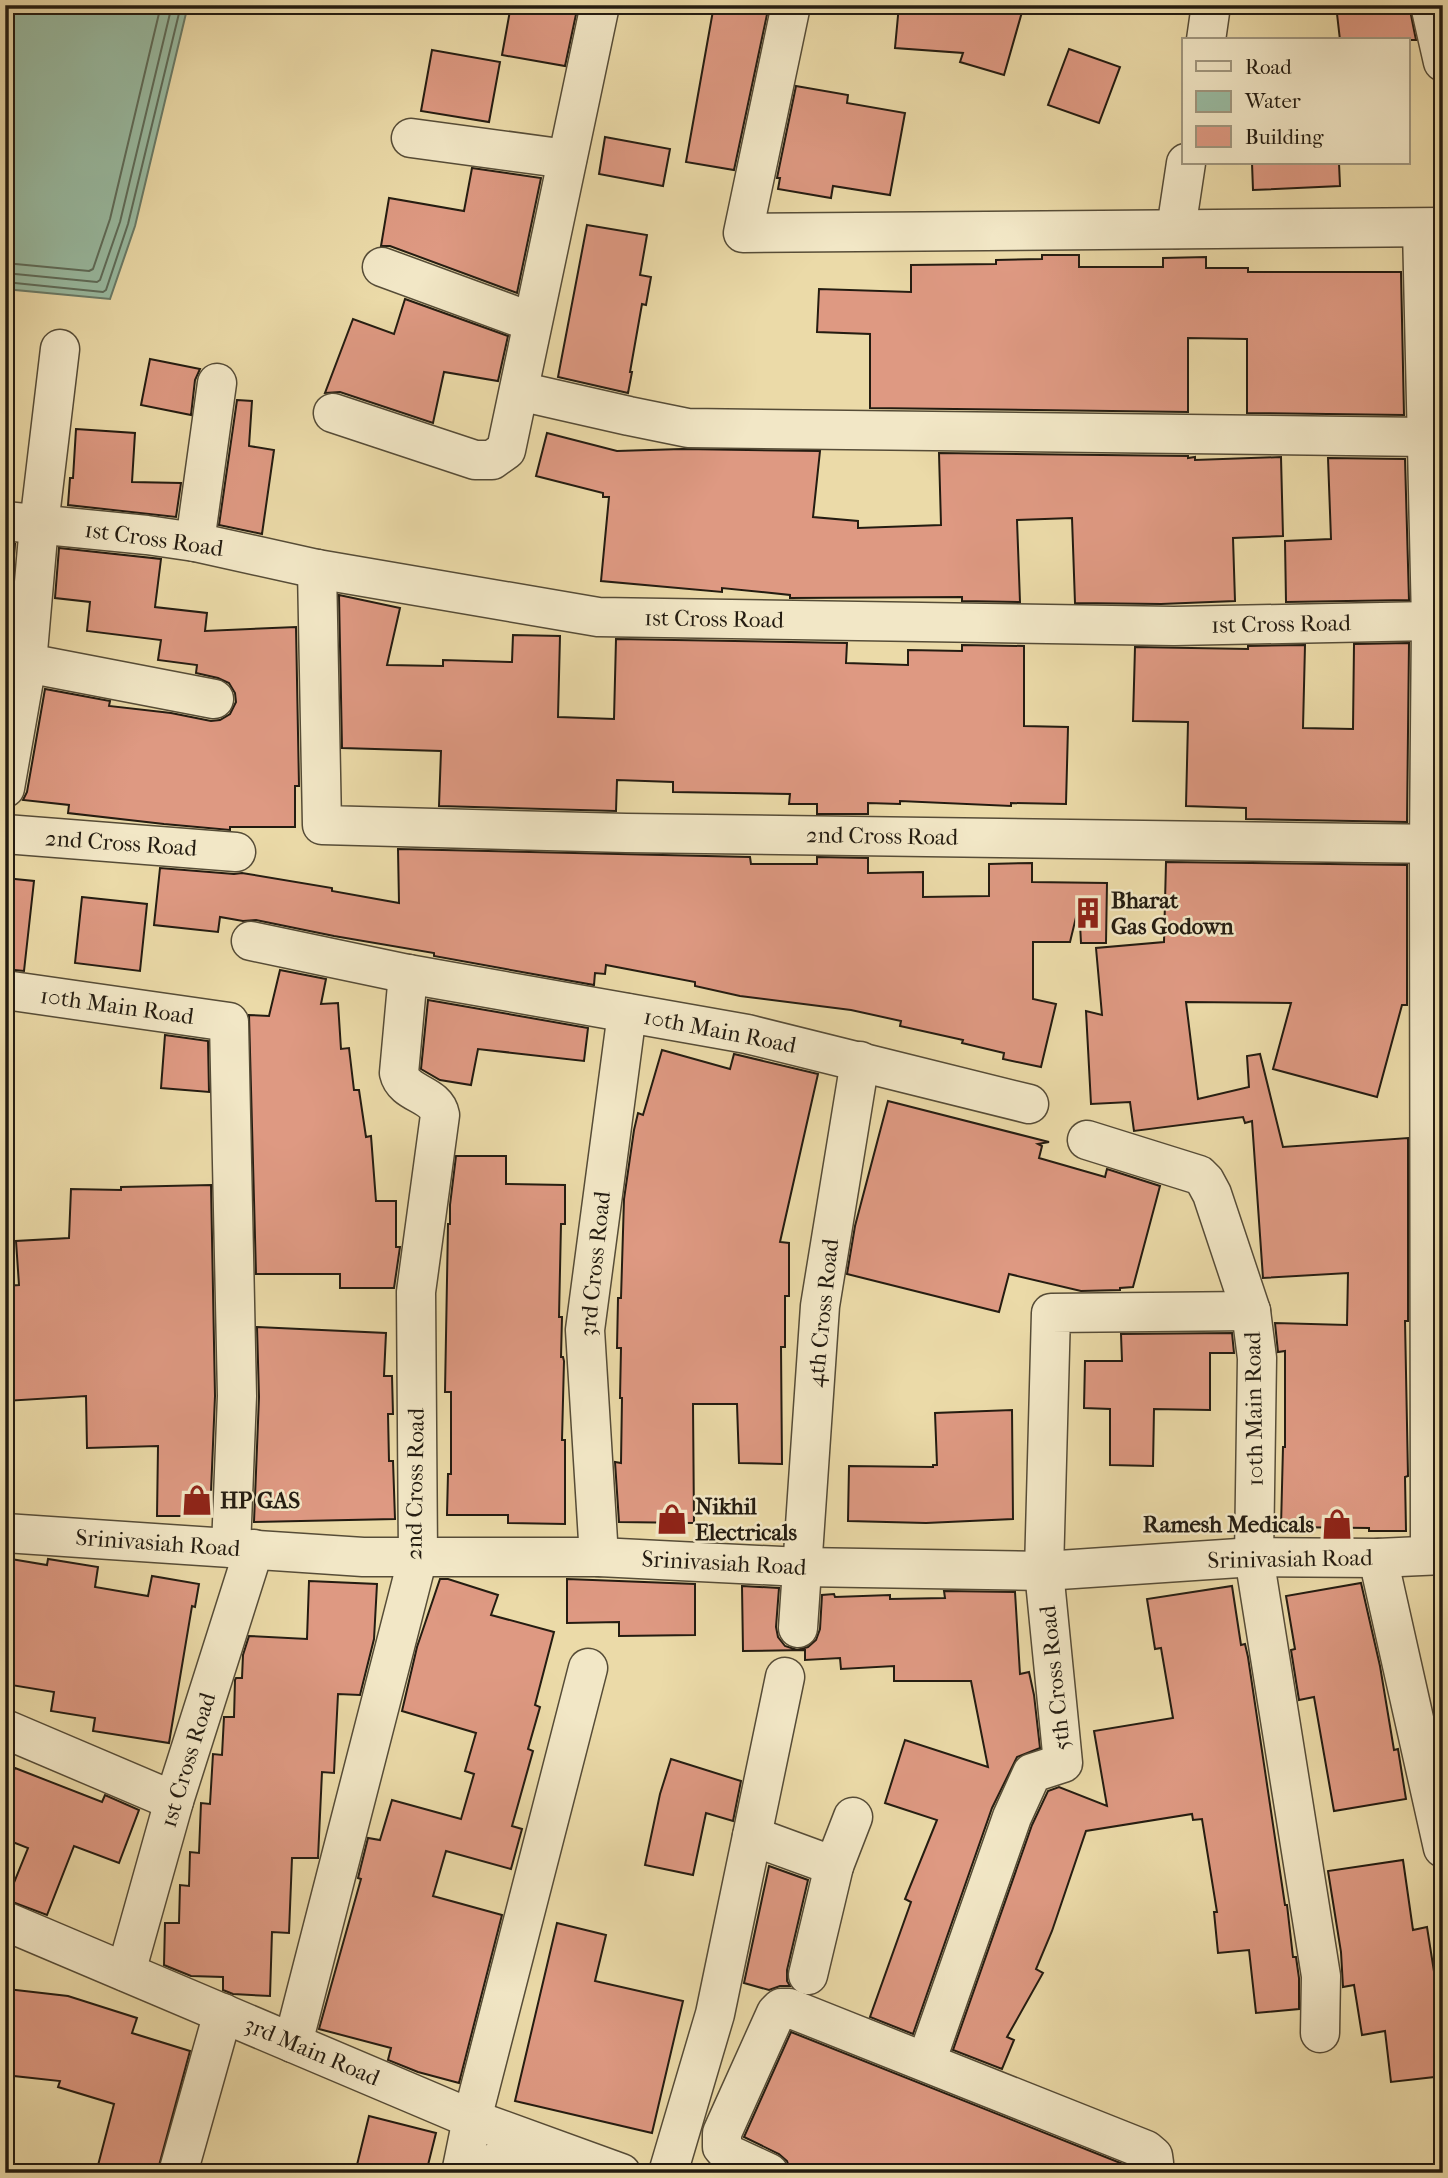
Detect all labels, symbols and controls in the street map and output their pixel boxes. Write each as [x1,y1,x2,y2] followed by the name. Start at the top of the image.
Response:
[1182,38,1410,164] legend
[1245,55,1292,79] text: Road
[1244,89,1301,113] text: Water
[1245,125,1324,149] text: Building
[83,516,225,562] street label: 1st Cross Road
[644,604,785,634] street label: 1st Cross Road
[1211,609,1352,639] street label: 1st Cross Road
[806,821,959,851] street label: 2nd Cross Road
[44,824,198,862] street label: 2nd Cross Road
[1111,887,1234,940] place label: Bharat Gas Godown
[1071,896,1105,930] building icon: Bharat Gas Godown
[38,982,196,1030] street label: 10th Main Road
[641,1003,799,1059] street label: 10th Main Road
[574,1189,616,1338] street label: 3rd Cross Road
[802,1237,844,1389] street label: 4th Cross Road
[1239,1331,1269,1487] street label: 10th Main Road
[400,1407,430,1560] street label: 2nd Cross Road
[180,1483,214,1517] shop icon: HP GAS
[220,1487,300,1514] place label: HP GAS
[695,1493,798,1546] place label: Nikhil Electricals
[655,1502,689,1536] shop icon: Nikhil Electricals
[1320,1507,1354,1541] shop icon: Ramesh Medicals
[1143,1511,1315,1538] place label: Ramesh Medicals
[75,1524,242,1562] street label: Srinivasiah Road
[1207,1544,1373,1574] street label: Srinivasiah Road
[641,1545,808,1581] street label: Srinivasiah Road
[1034,1604,1076,1752] street label: 5th Cross Road
[155,1689,221,1831] street label: 1st Cross Road
[240,2010,384,2092] street label: 3rd Main Road

